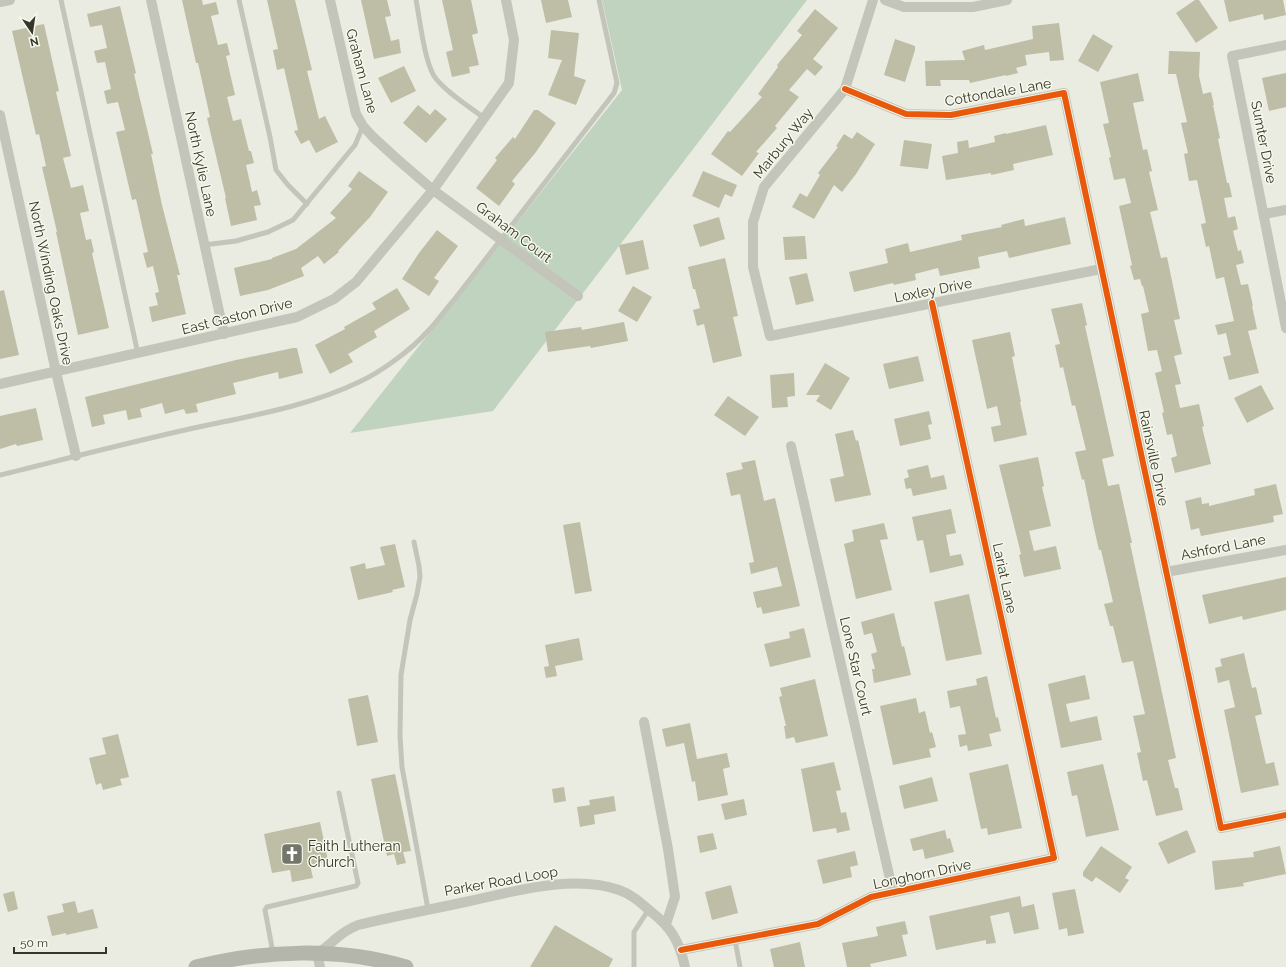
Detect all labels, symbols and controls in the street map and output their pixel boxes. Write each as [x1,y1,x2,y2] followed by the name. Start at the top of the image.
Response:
[12,12,52,52] north arrow
[343,27,381,115] street label: Graham Lane
[29,34,40,49] text: N
[944,75,1052,109] street label: Cottondale Lane
[1248,99,1280,185] street label: Sumter Drive
[750,104,816,181] street label: Marbury Way
[182,110,220,218] street label: North Kylie Lane
[473,198,555,266] street label: Graham Court
[26,200,76,366] street label: North Winding Oaks Drive
[893,275,973,305] street label: Loxley Drive
[180,294,294,338] street label: East Gaston Drive
[1136,408,1172,508] street label: Rainsville Drive
[1179,531,1267,563] street label: Ashford Lane
[990,541,1020,615] street label: Lariat Lane
[837,615,875,717] street label: Lone Star Court
[308,838,401,870] place label: Faith Lutheran Church
[279,841,305,867] church icon: Faith Lutheran Church
[872,856,972,892] street label: Longhorn Drive
[443,863,559,899] street label: Parker Road Loop
[14,929,106,955] scale bar
[20,936,48,950] text: 50 m

